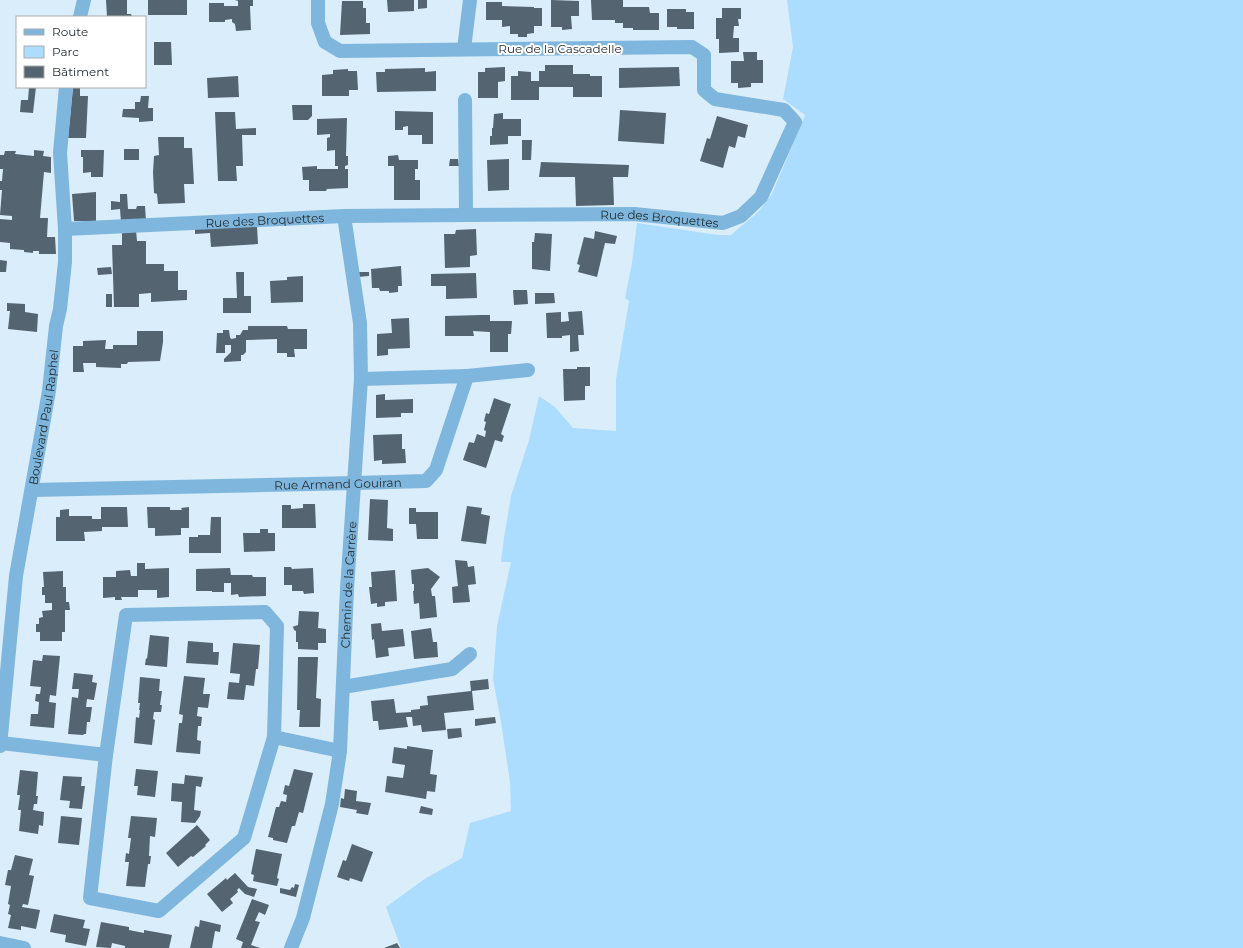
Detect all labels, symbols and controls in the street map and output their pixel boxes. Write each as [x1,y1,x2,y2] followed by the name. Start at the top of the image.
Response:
[16,16,146,88] legend
[52,24,88,39] text: Route
[498,41,622,56] street label: Rue de la Cascadelle
[52,44,79,59] text: Parc
[52,64,109,79] text: Bâtiment
[600,206,720,230] street label: Rue des Broquettes
[205,209,325,230] street label: Rue des Broquettes
[25,349,61,486] street label: Boulevard Paul Raphel
[274,474,402,492] street label: Rue Armand Gouiran
[337,521,359,649] street label: Chemin de la Carrère

